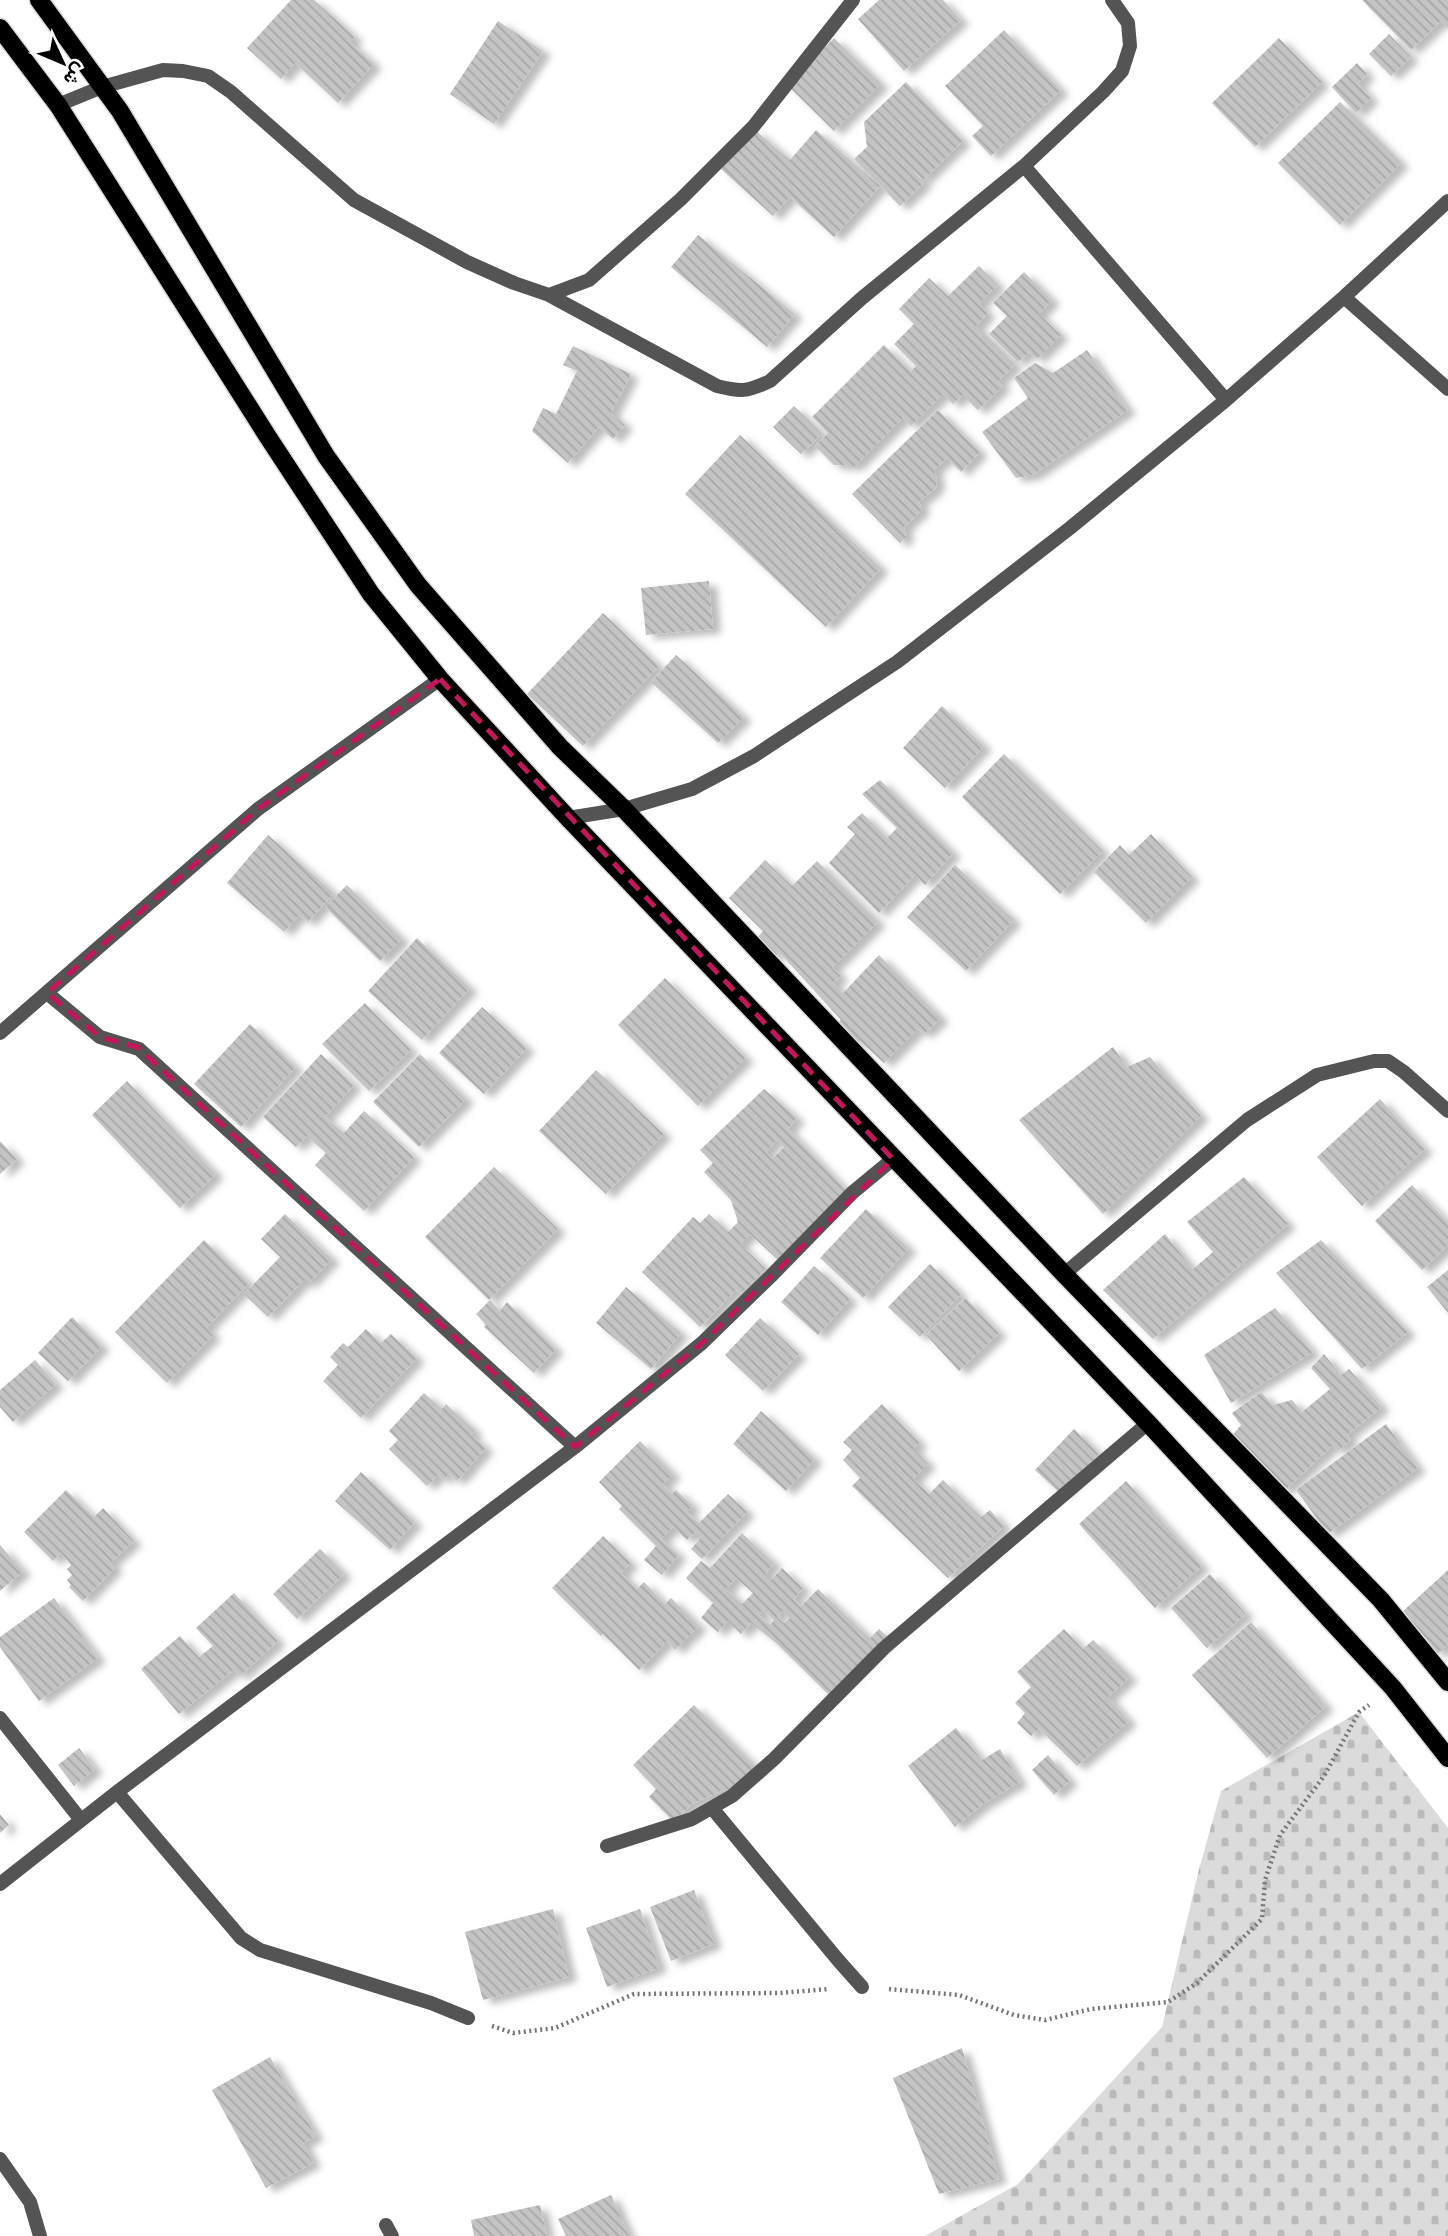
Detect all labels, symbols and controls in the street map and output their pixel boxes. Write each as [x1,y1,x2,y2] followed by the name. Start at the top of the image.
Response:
[28,28,98,98] north arrow
[59,58,92,91] text: ش

